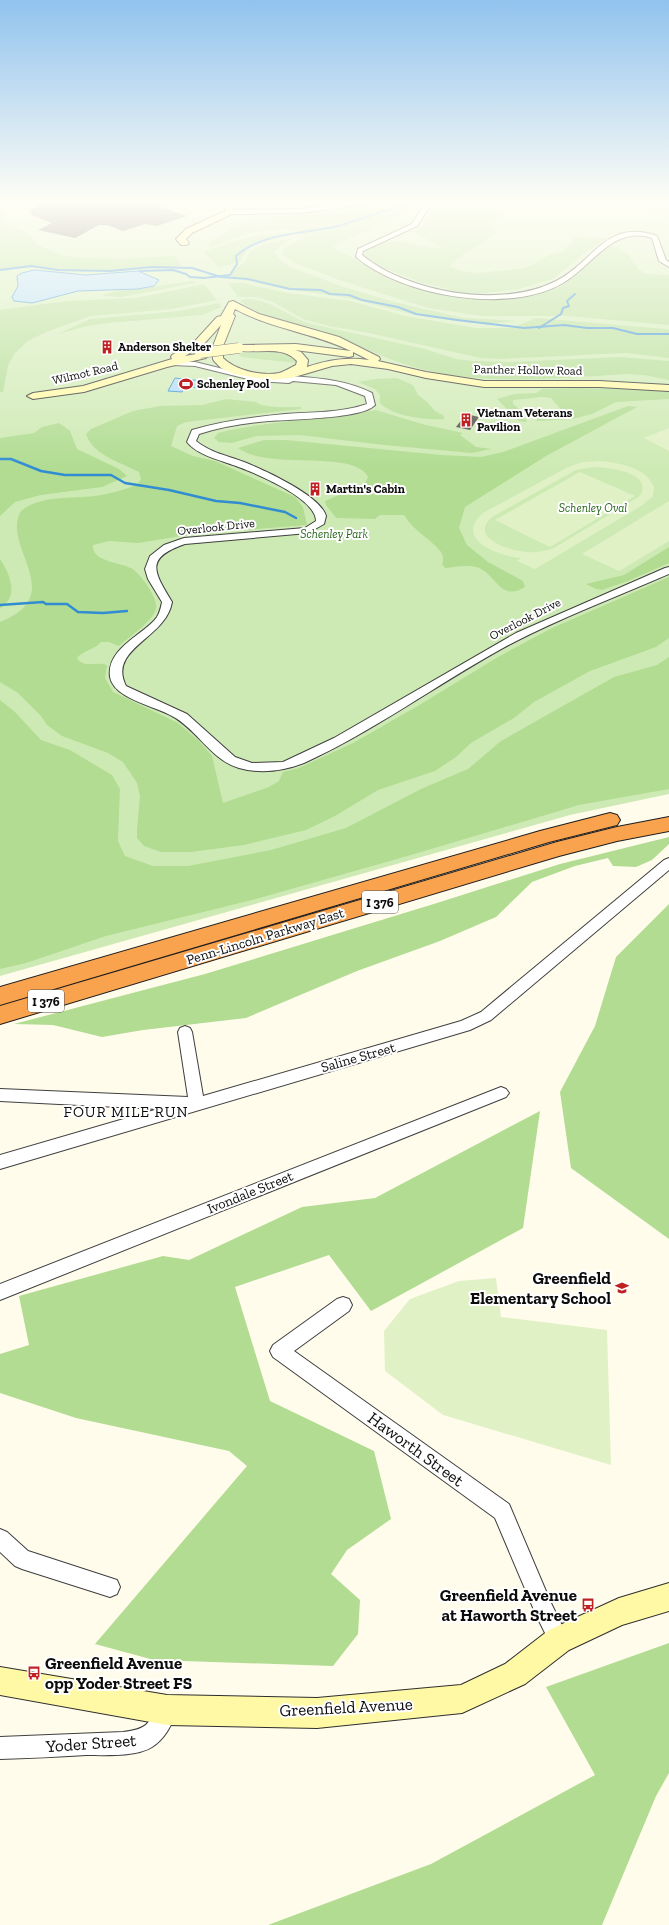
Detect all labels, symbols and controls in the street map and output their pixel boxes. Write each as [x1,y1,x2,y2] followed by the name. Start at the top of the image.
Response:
[99,339,115,355] building icon: Anderson Shelter
[118,340,212,354] place label: Anderson Shelter
[51,359,120,387] street label: Wilmot Road
[474,362,583,378] street label: Panther Hollow Road
[178,376,194,392] sports icon: Schenley Pool
[197,377,270,391] place label: Schenley Pool
[477,406,573,434] place label: Vietnam Veterans Pavilion
[458,412,474,428] building icon: Vietnam Veterans Pavilion
[307,481,323,497] building icon: Martin's Cabin
[326,482,405,496] place label: Martin's Cabin
[559,501,627,515] park label: Schenley Oval
[176,516,256,538] street label: Overlook Drive
[300,527,368,541] park label: Schenley Park
[487,595,563,643] street label: Overlook Drive
[362,891,398,913] road number: I 376
[184,904,347,969] street label: Penn-Lincoln Parkway East
[28,990,64,1012] road number: I 376
[319,1039,398,1076] street label: Saline Street
[64,1103,188,1121] district label: FOUR MILE RUN
[205,1167,296,1217] street label: Ivondale Street
[470,1268,611,1308] place label: Greenfield Elementary School
[614,1280,630,1296] school or university icon: Greenfield Elementary School
[364,1408,468,1491] street label: Haworth Street
[440,1585,577,1625] place label: Greenfield Avenue at Haworth Street
[580,1597,596,1613] bus stop icon: Greenfield Avenue at Haworth Street
[45,1653,192,1693] place label: Greenfield Avenue opp Yoder Street FS
[26,1665,42,1681] bus stop icon: Greenfield Avenue opp Yoder Street FS
[279,1694,413,1720] street label: Greenfield Avenue
[44,1730,138,1756] street label: Yoder Street

